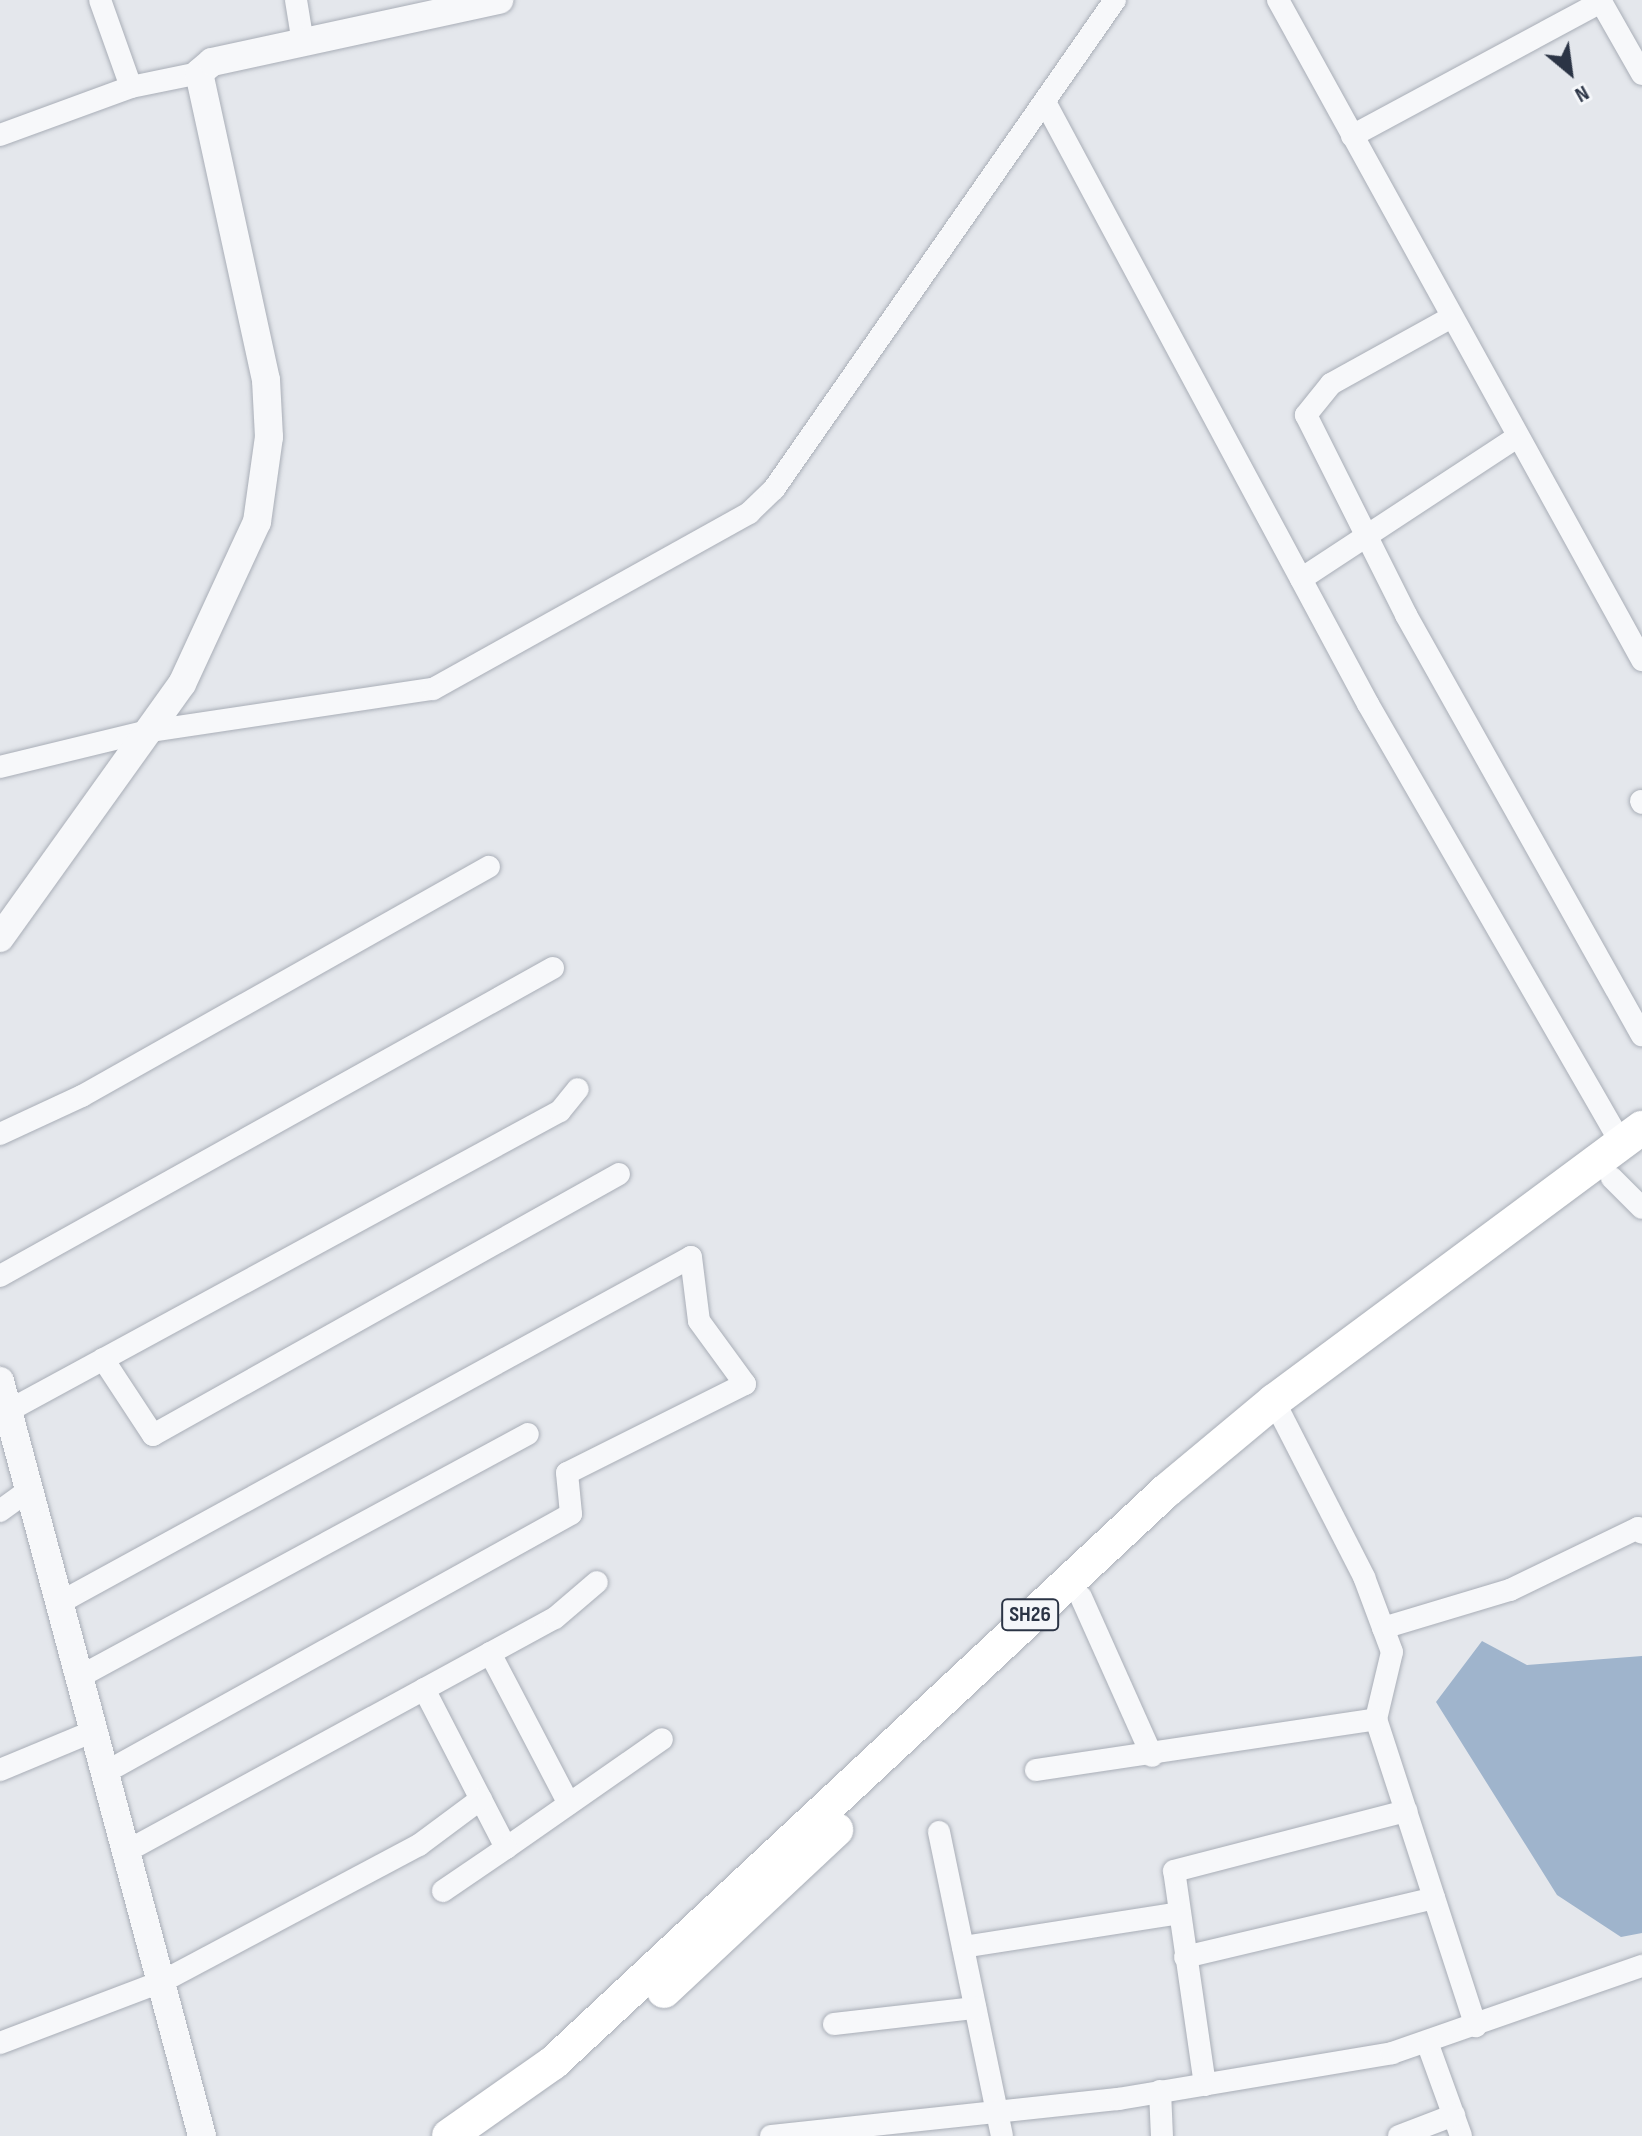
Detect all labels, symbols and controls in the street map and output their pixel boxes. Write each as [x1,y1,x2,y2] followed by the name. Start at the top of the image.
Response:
[1530,32,1610,112] north arrow
[1570,79,1594,108] text: N
[1000,1597,1060,1633] road number: SH26

